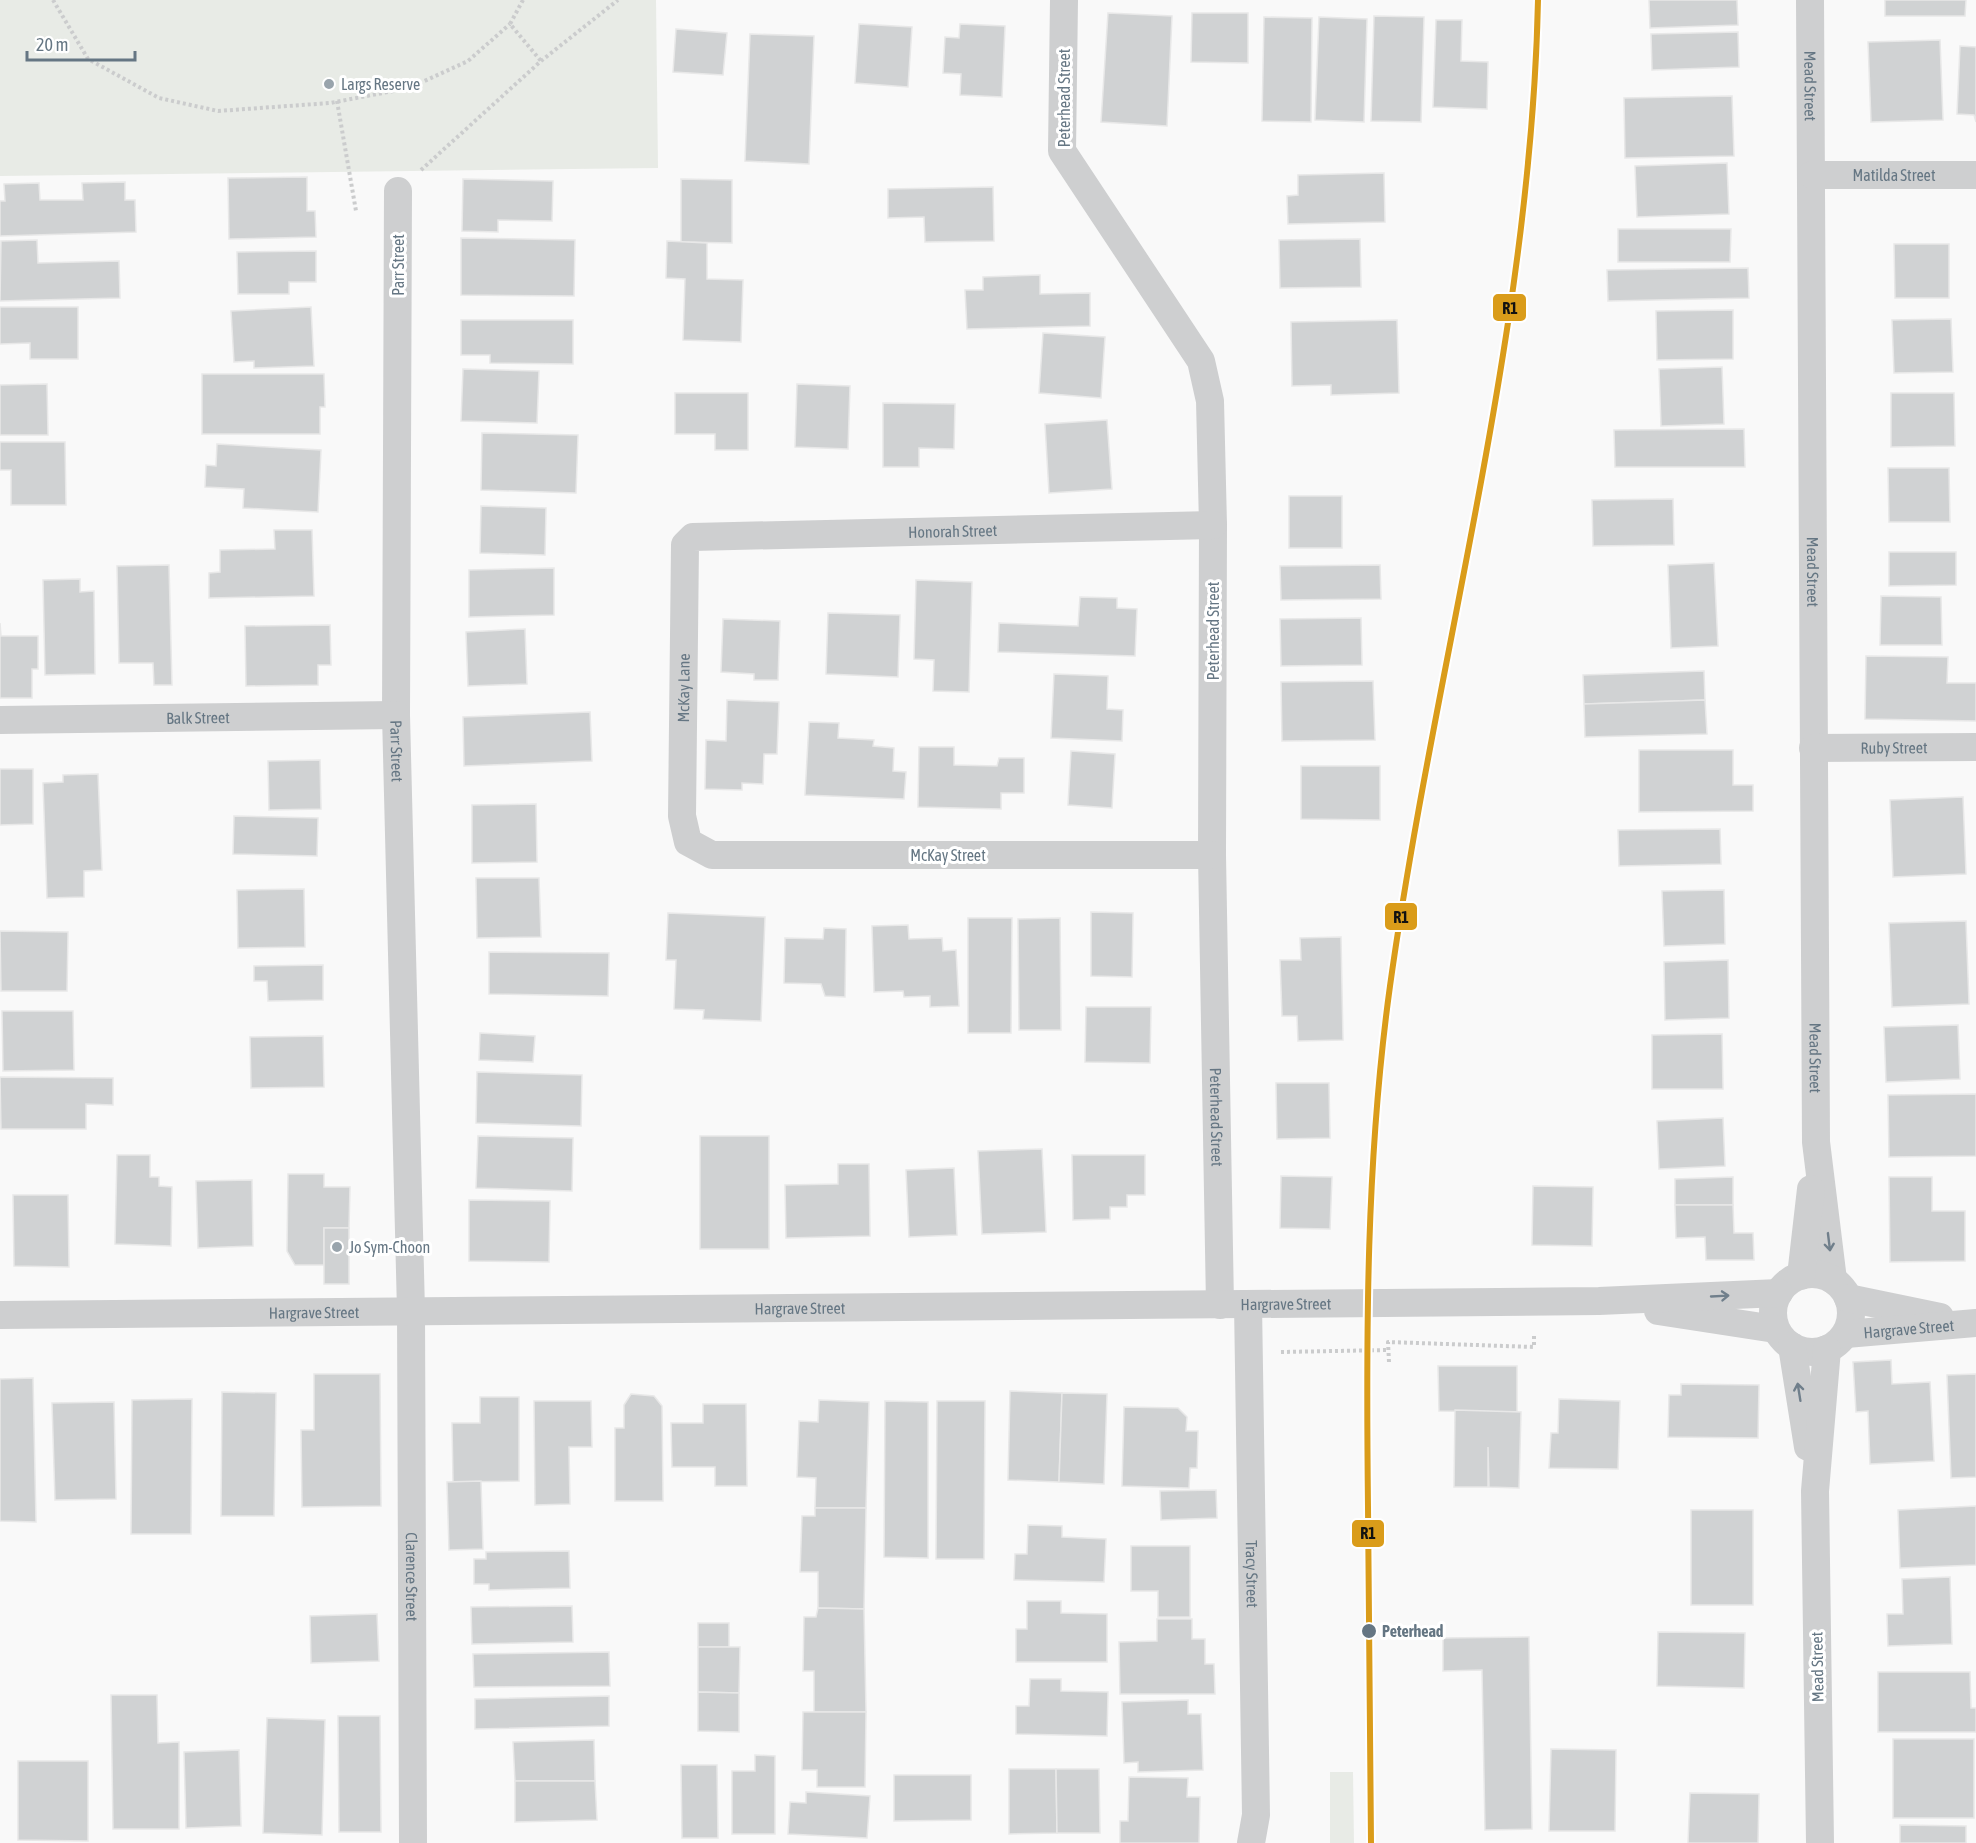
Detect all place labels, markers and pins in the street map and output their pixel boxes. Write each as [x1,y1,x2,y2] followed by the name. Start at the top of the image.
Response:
[341,75,420,94] place label: Largs Reserve
[322,77,336,91] marker: Largs Reserve
[349,1238,430,1257] place label: Jo Sym-Choon
[330,1240,344,1254] marker: Jo Sym-Choon
[1360,1622,1378,1640] marker: Peterhead
[1382,1622,1444,1640] place label: Peterhead

